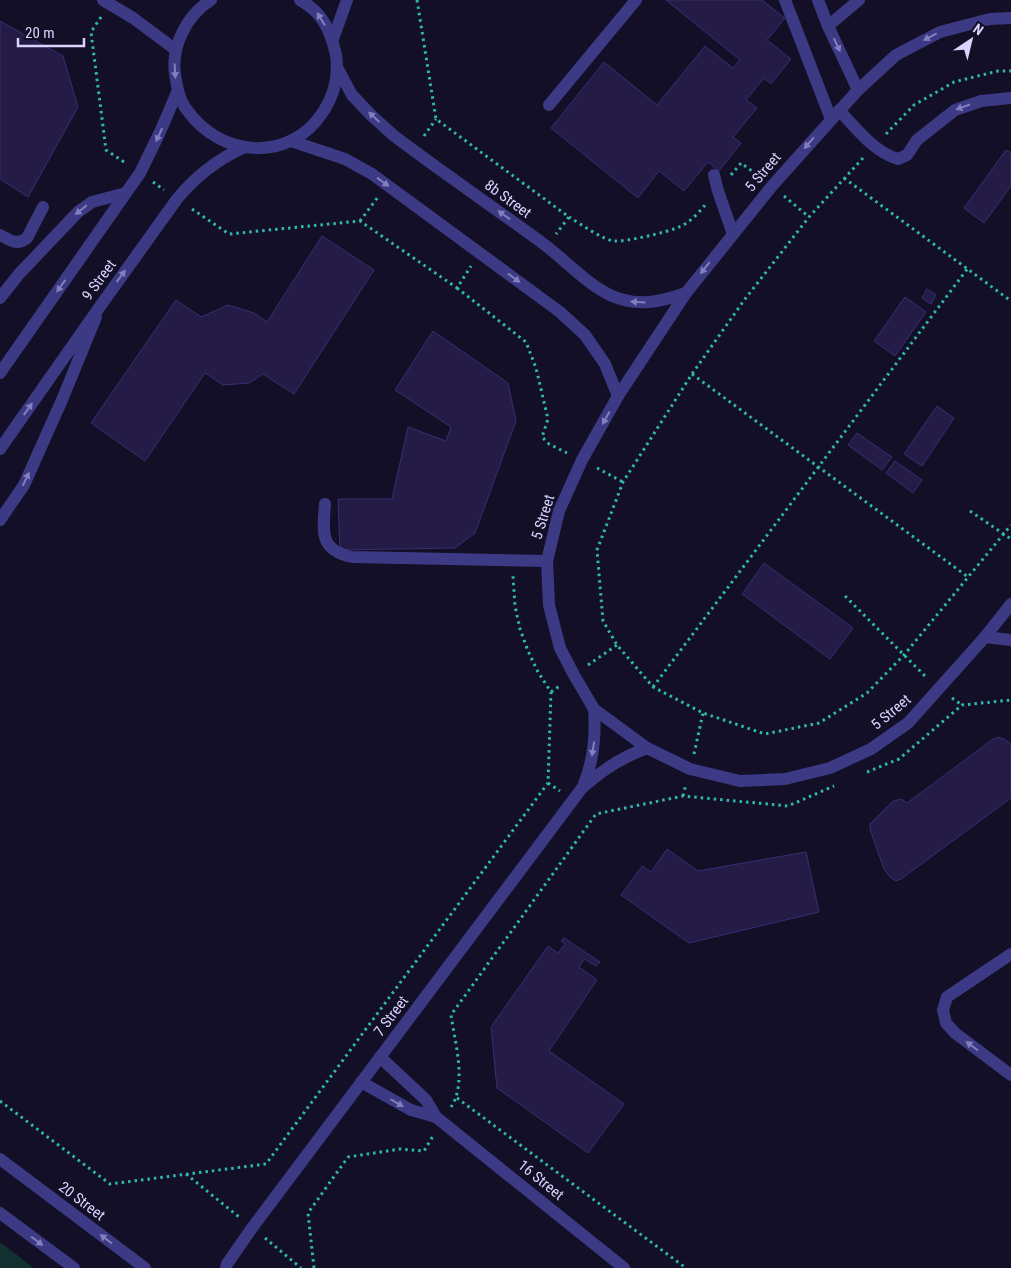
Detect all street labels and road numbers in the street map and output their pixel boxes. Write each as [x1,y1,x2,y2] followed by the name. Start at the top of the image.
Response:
[741,149,785,195] street label: 5 Street
[481,176,535,222] street label: 8b Street
[78,256,120,304] street label: 9 Street
[528,492,558,542] street label: 5 Street
[868,690,914,734] street label: 5 Street
[370,992,412,1040] street label: 7 Street
[515,1156,567,1204] street label: 16 Street
[55,1178,109,1224] street label: 20 Street

